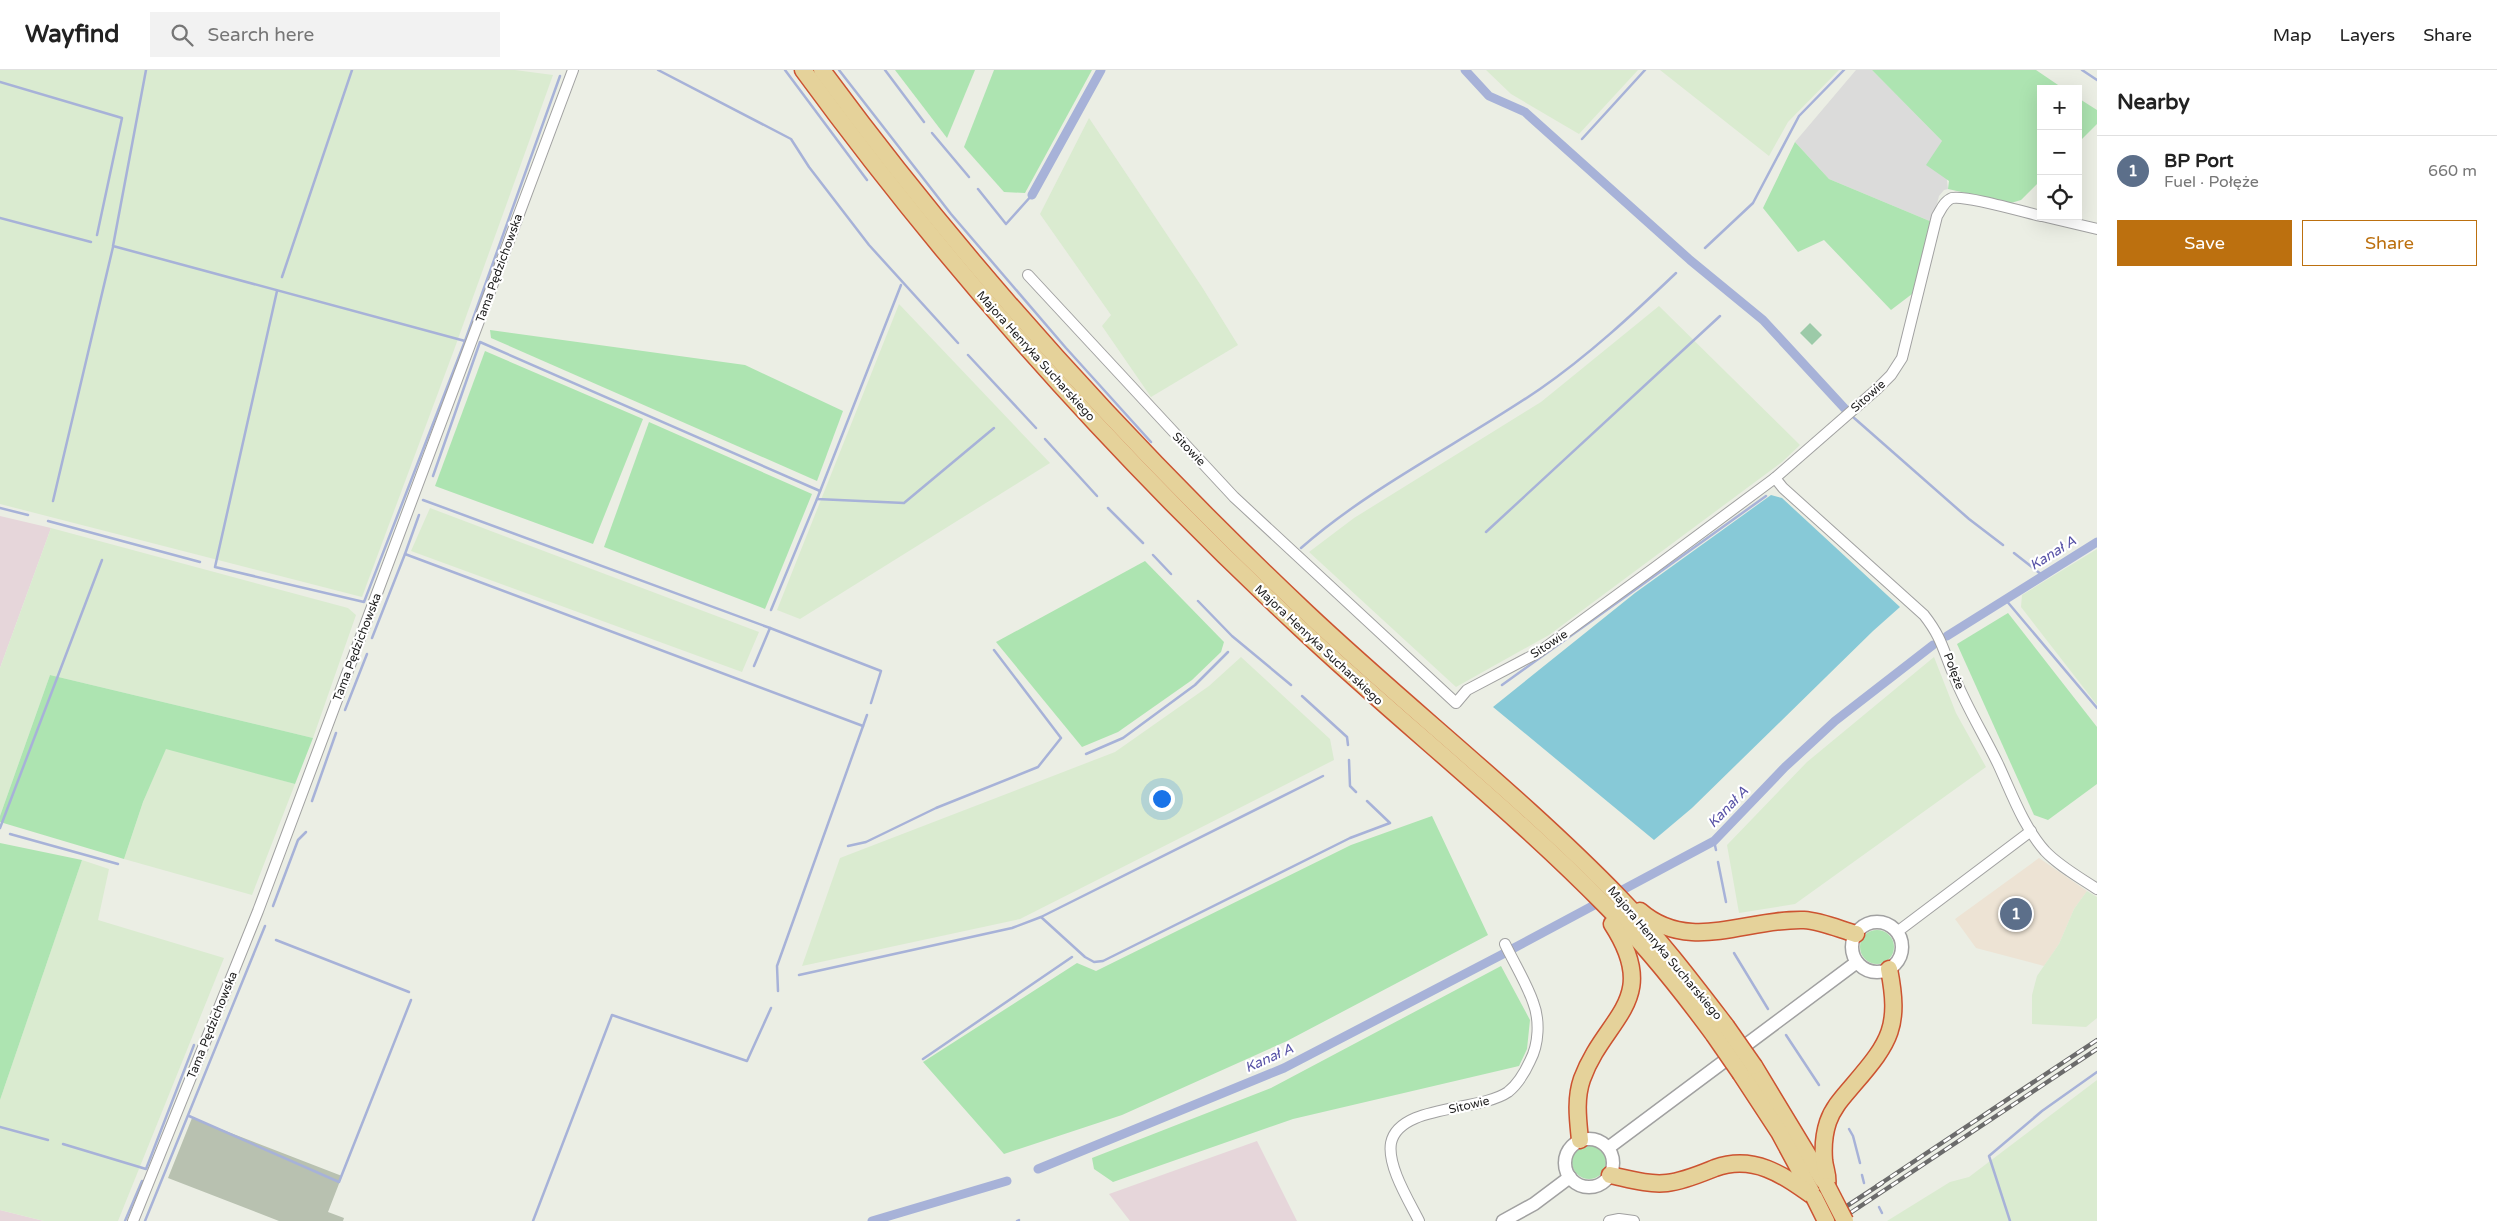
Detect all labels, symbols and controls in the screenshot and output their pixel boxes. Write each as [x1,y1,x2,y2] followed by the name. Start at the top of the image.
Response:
[150,12,500,57] search box
[25,20,120,49] text: Wayfind
[168,21,196,49] icon: search
[208,24,314,46] text: Search here
[2273,24,2312,46] text: Map
[2340,24,2395,46] text: Layers
[2423,24,2472,46] text: Share
[2037,85,2082,220] map controls
[2037,85,2082,130] button: +
[2117,90,2190,115] text: Nearby
[2037,130,2082,175] button: −
[2164,150,2233,172] text: BP Port
[2128,161,2138,181] text: 1
[2428,161,2477,181] text: 660 m
[2164,172,2259,192] text: Fuel · Połęże
[2037,175,2082,220] button: locate
[473,212,525,324] street label: Tama Pędzichowska
[2117,220,2292,266] button: Save
[2302,220,2477,266] button: Share
[974,288,1098,424] street label: Majora Henryka Sucharskiego
[1848,377,1888,415] street label: Sitowie
[1170,429,1209,469] street label: Sitowie
[2027,532,2079,574] water label: Kanał A
[1252,582,1386,708] street label: Majora Henryka Sucharskiego
[330,591,384,703] street label: Tama Pędzichowska
[1528,627,1570,661] street label: Sitowie
[1941,651,1967,691] street label: Połęże
[1704,783,1752,831] water label: Kanał A
[1149,786,1175,812] your location
[1605,883,1725,1023] street label: Majora Henryka Sucharskiego
[2000,895,2032,933] pin: 1
[184,969,240,1081] street label: Tama Pędzichowska
[1242,1040,1296,1076] water label: Kanał A
[1447,1093,1491,1116] street label: Sitowie

